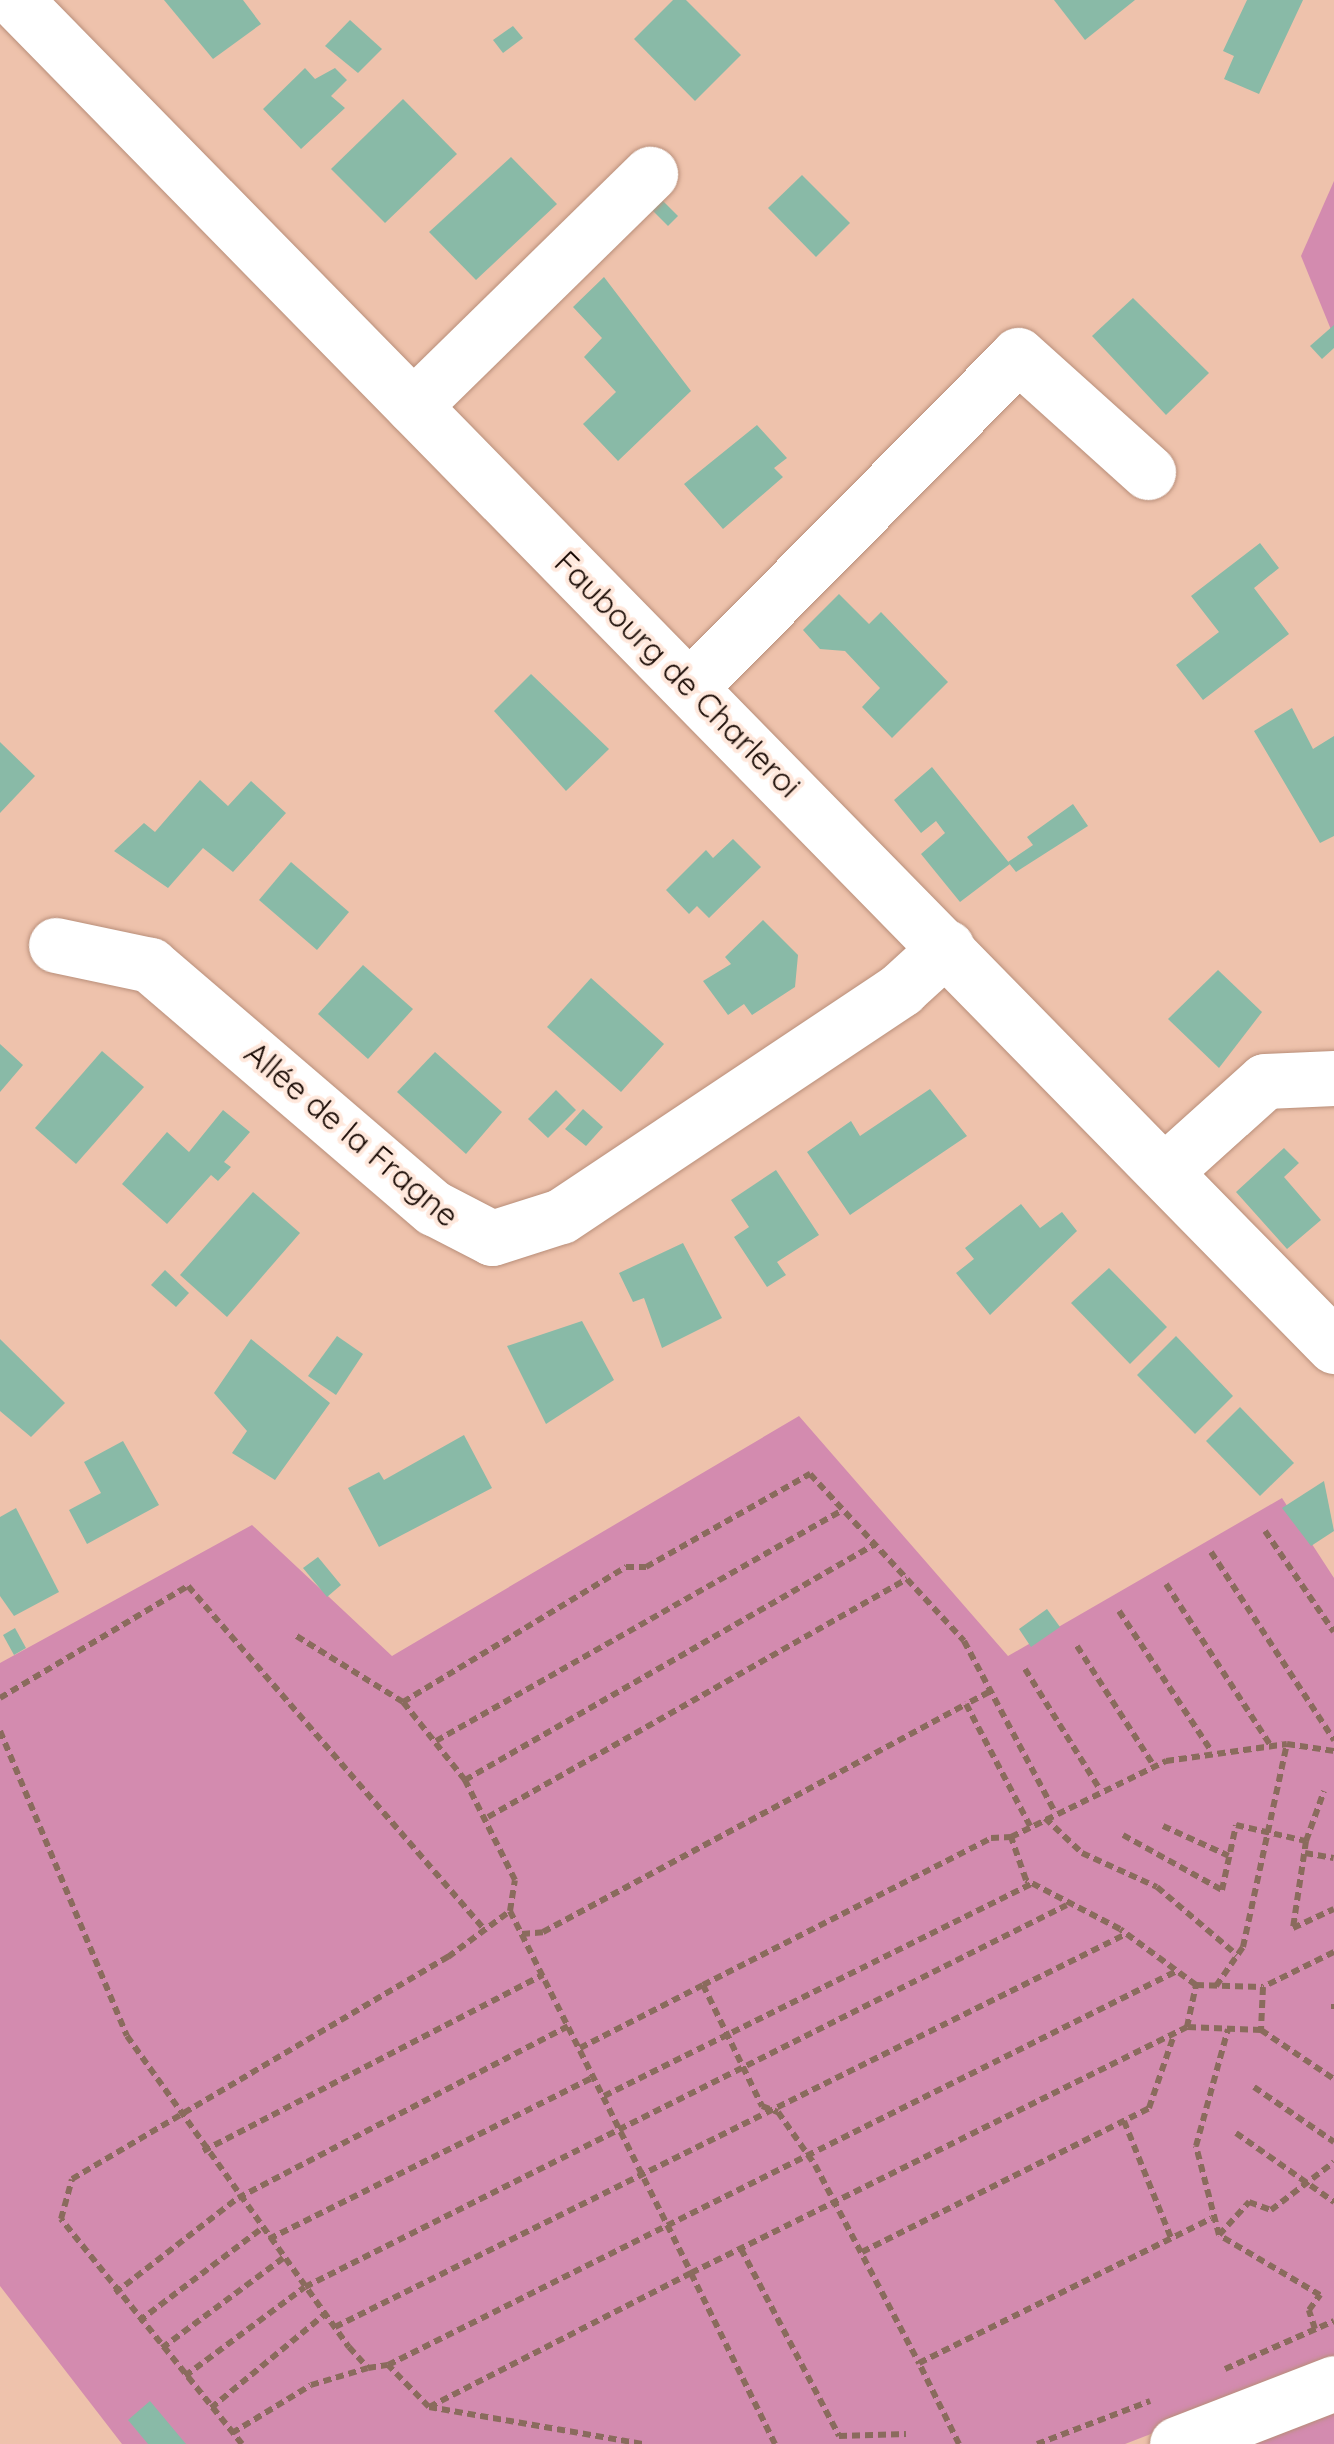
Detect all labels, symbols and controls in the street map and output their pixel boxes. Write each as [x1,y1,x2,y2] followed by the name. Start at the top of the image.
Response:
[547,543,809,805] street label: Faubourg de Charleroi
[237,1033,467,1235] street label: Allée de la Fragne

